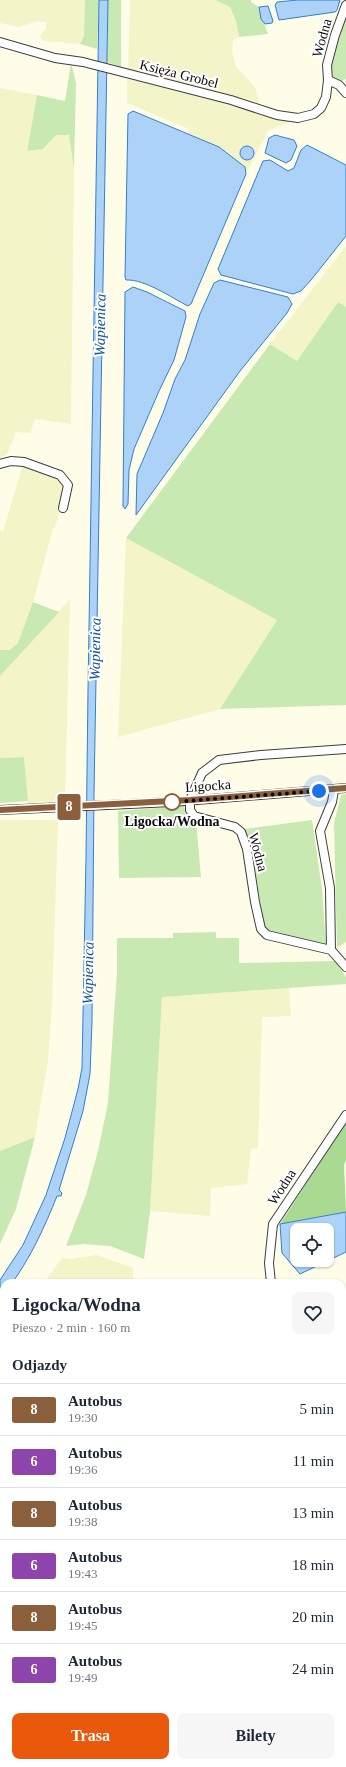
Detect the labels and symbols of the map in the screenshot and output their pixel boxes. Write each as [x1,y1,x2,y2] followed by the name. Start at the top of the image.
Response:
[309,16,335,59] street label: Wodna
[138,57,220,91] street label: Księża Grobel
[91,293,109,357] water label: Wapienica
[86,617,104,681] water label: Wapienica
[185,777,232,795] street label: Ligocka
[309,781,329,801] your location
[163,793,181,811] marker: Ligocka/Wodna
[56,794,82,820] line badge: 8
[125,814,219,829] place label: Ligocka/Wodna
[246,831,271,874] street label: Wodna
[79,941,97,1005] water label: Wapienica
[265,1166,299,1208] street label: Wodna

